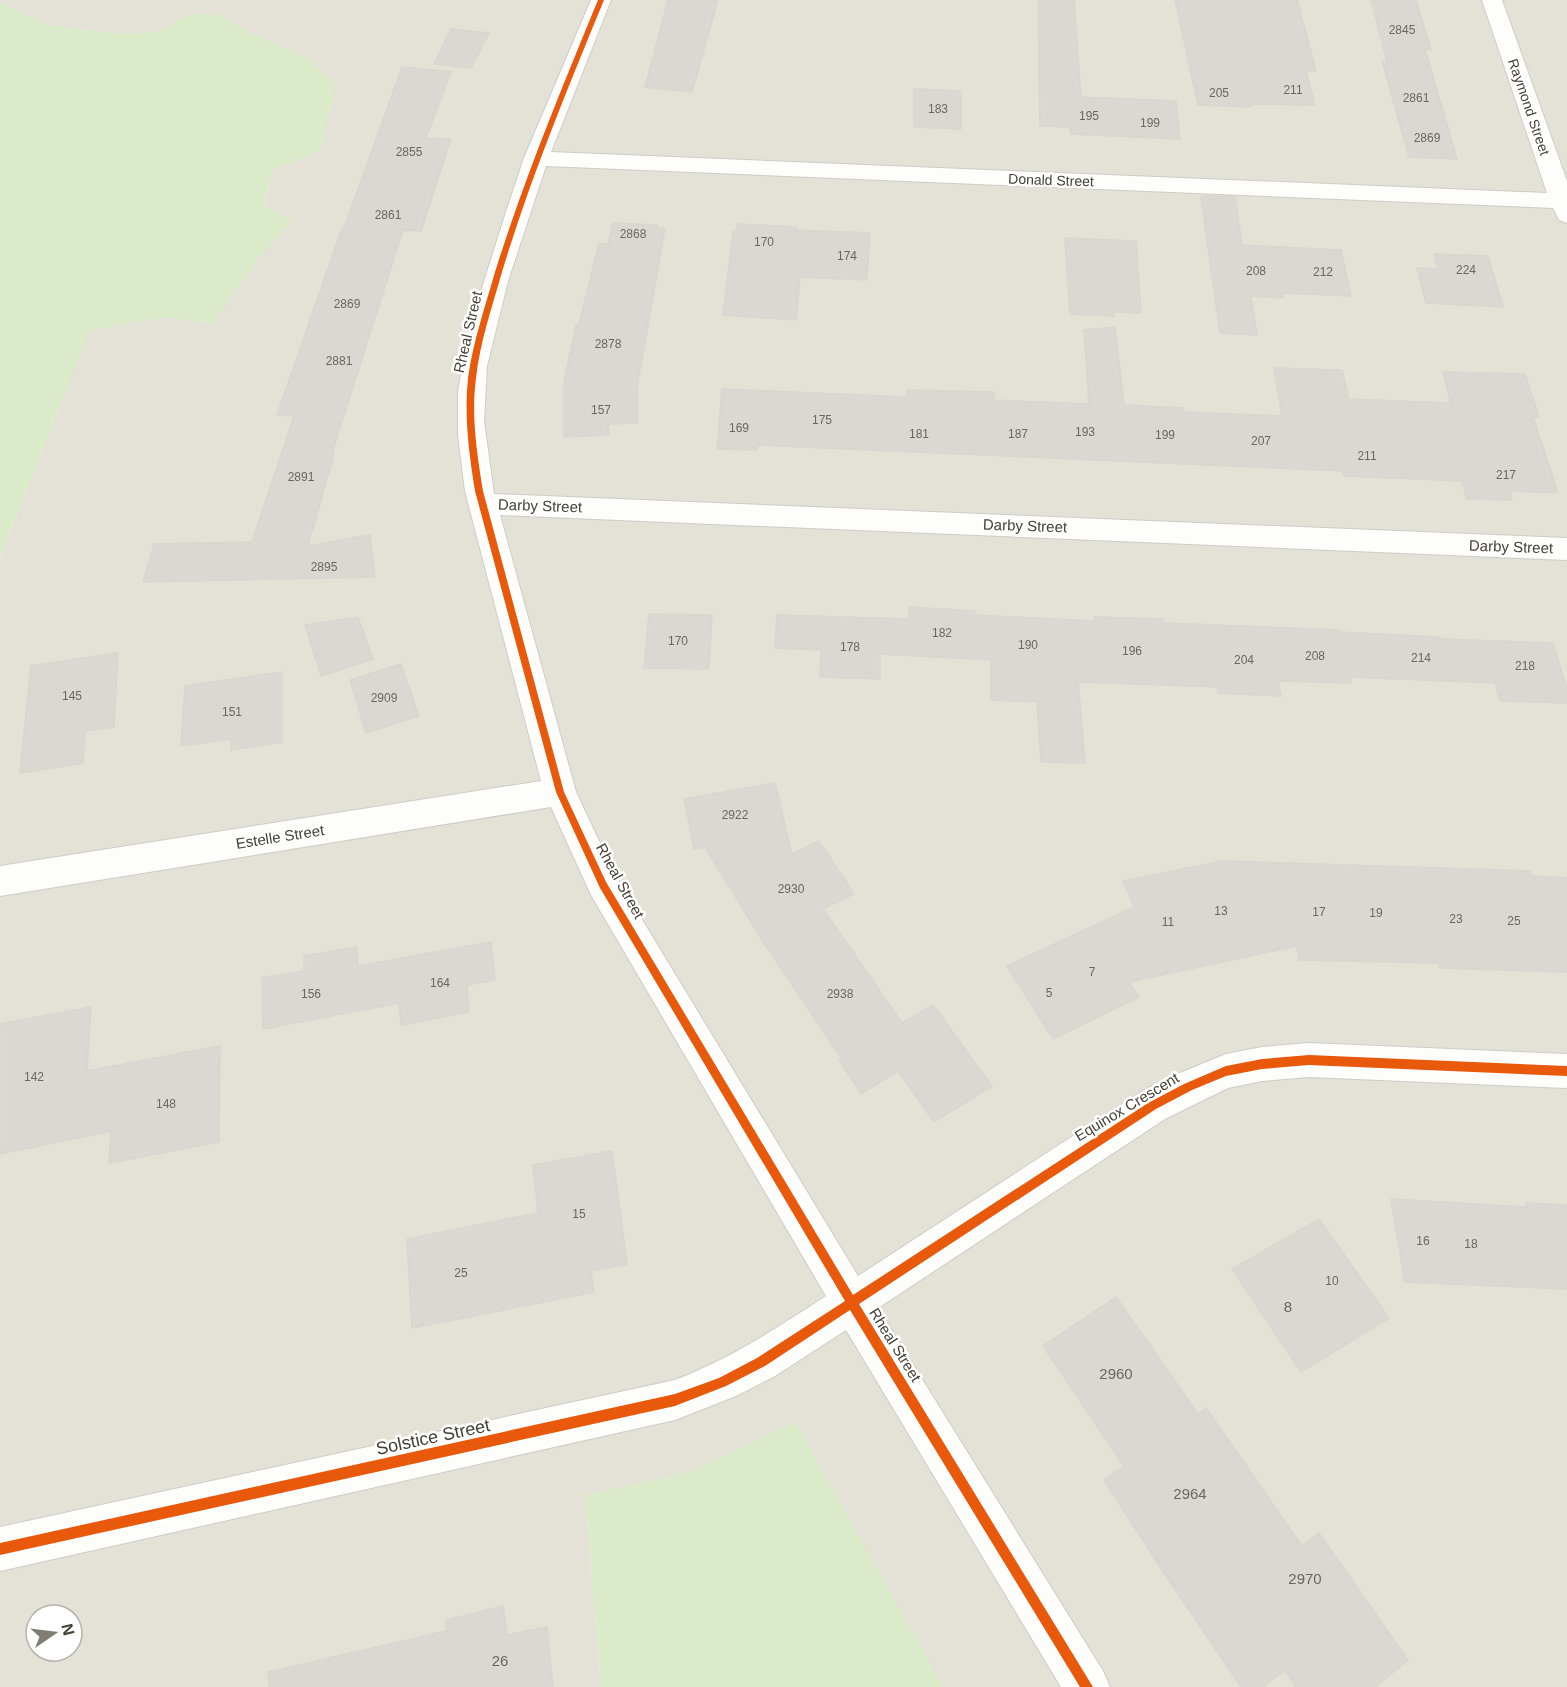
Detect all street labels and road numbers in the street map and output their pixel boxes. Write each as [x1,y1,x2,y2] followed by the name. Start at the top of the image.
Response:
[1505,57,1553,158] street label: Raymond Street
[1008,171,1094,189] street label: Donald Street
[450,289,485,374] street label: Rheal Street
[498,496,583,515] street label: Darby Street
[983,516,1068,535] street label: Darby Street
[1469,537,1554,556] street label: Darby Street
[235,821,326,852] street label: Estelle Street
[593,840,648,922] street label: Rheal Street
[1072,1068,1183,1144] street label: Equinox Crescent
[866,1305,925,1385] street label: Rheal Street
[374,1415,492,1459] street label: Solstice Street

